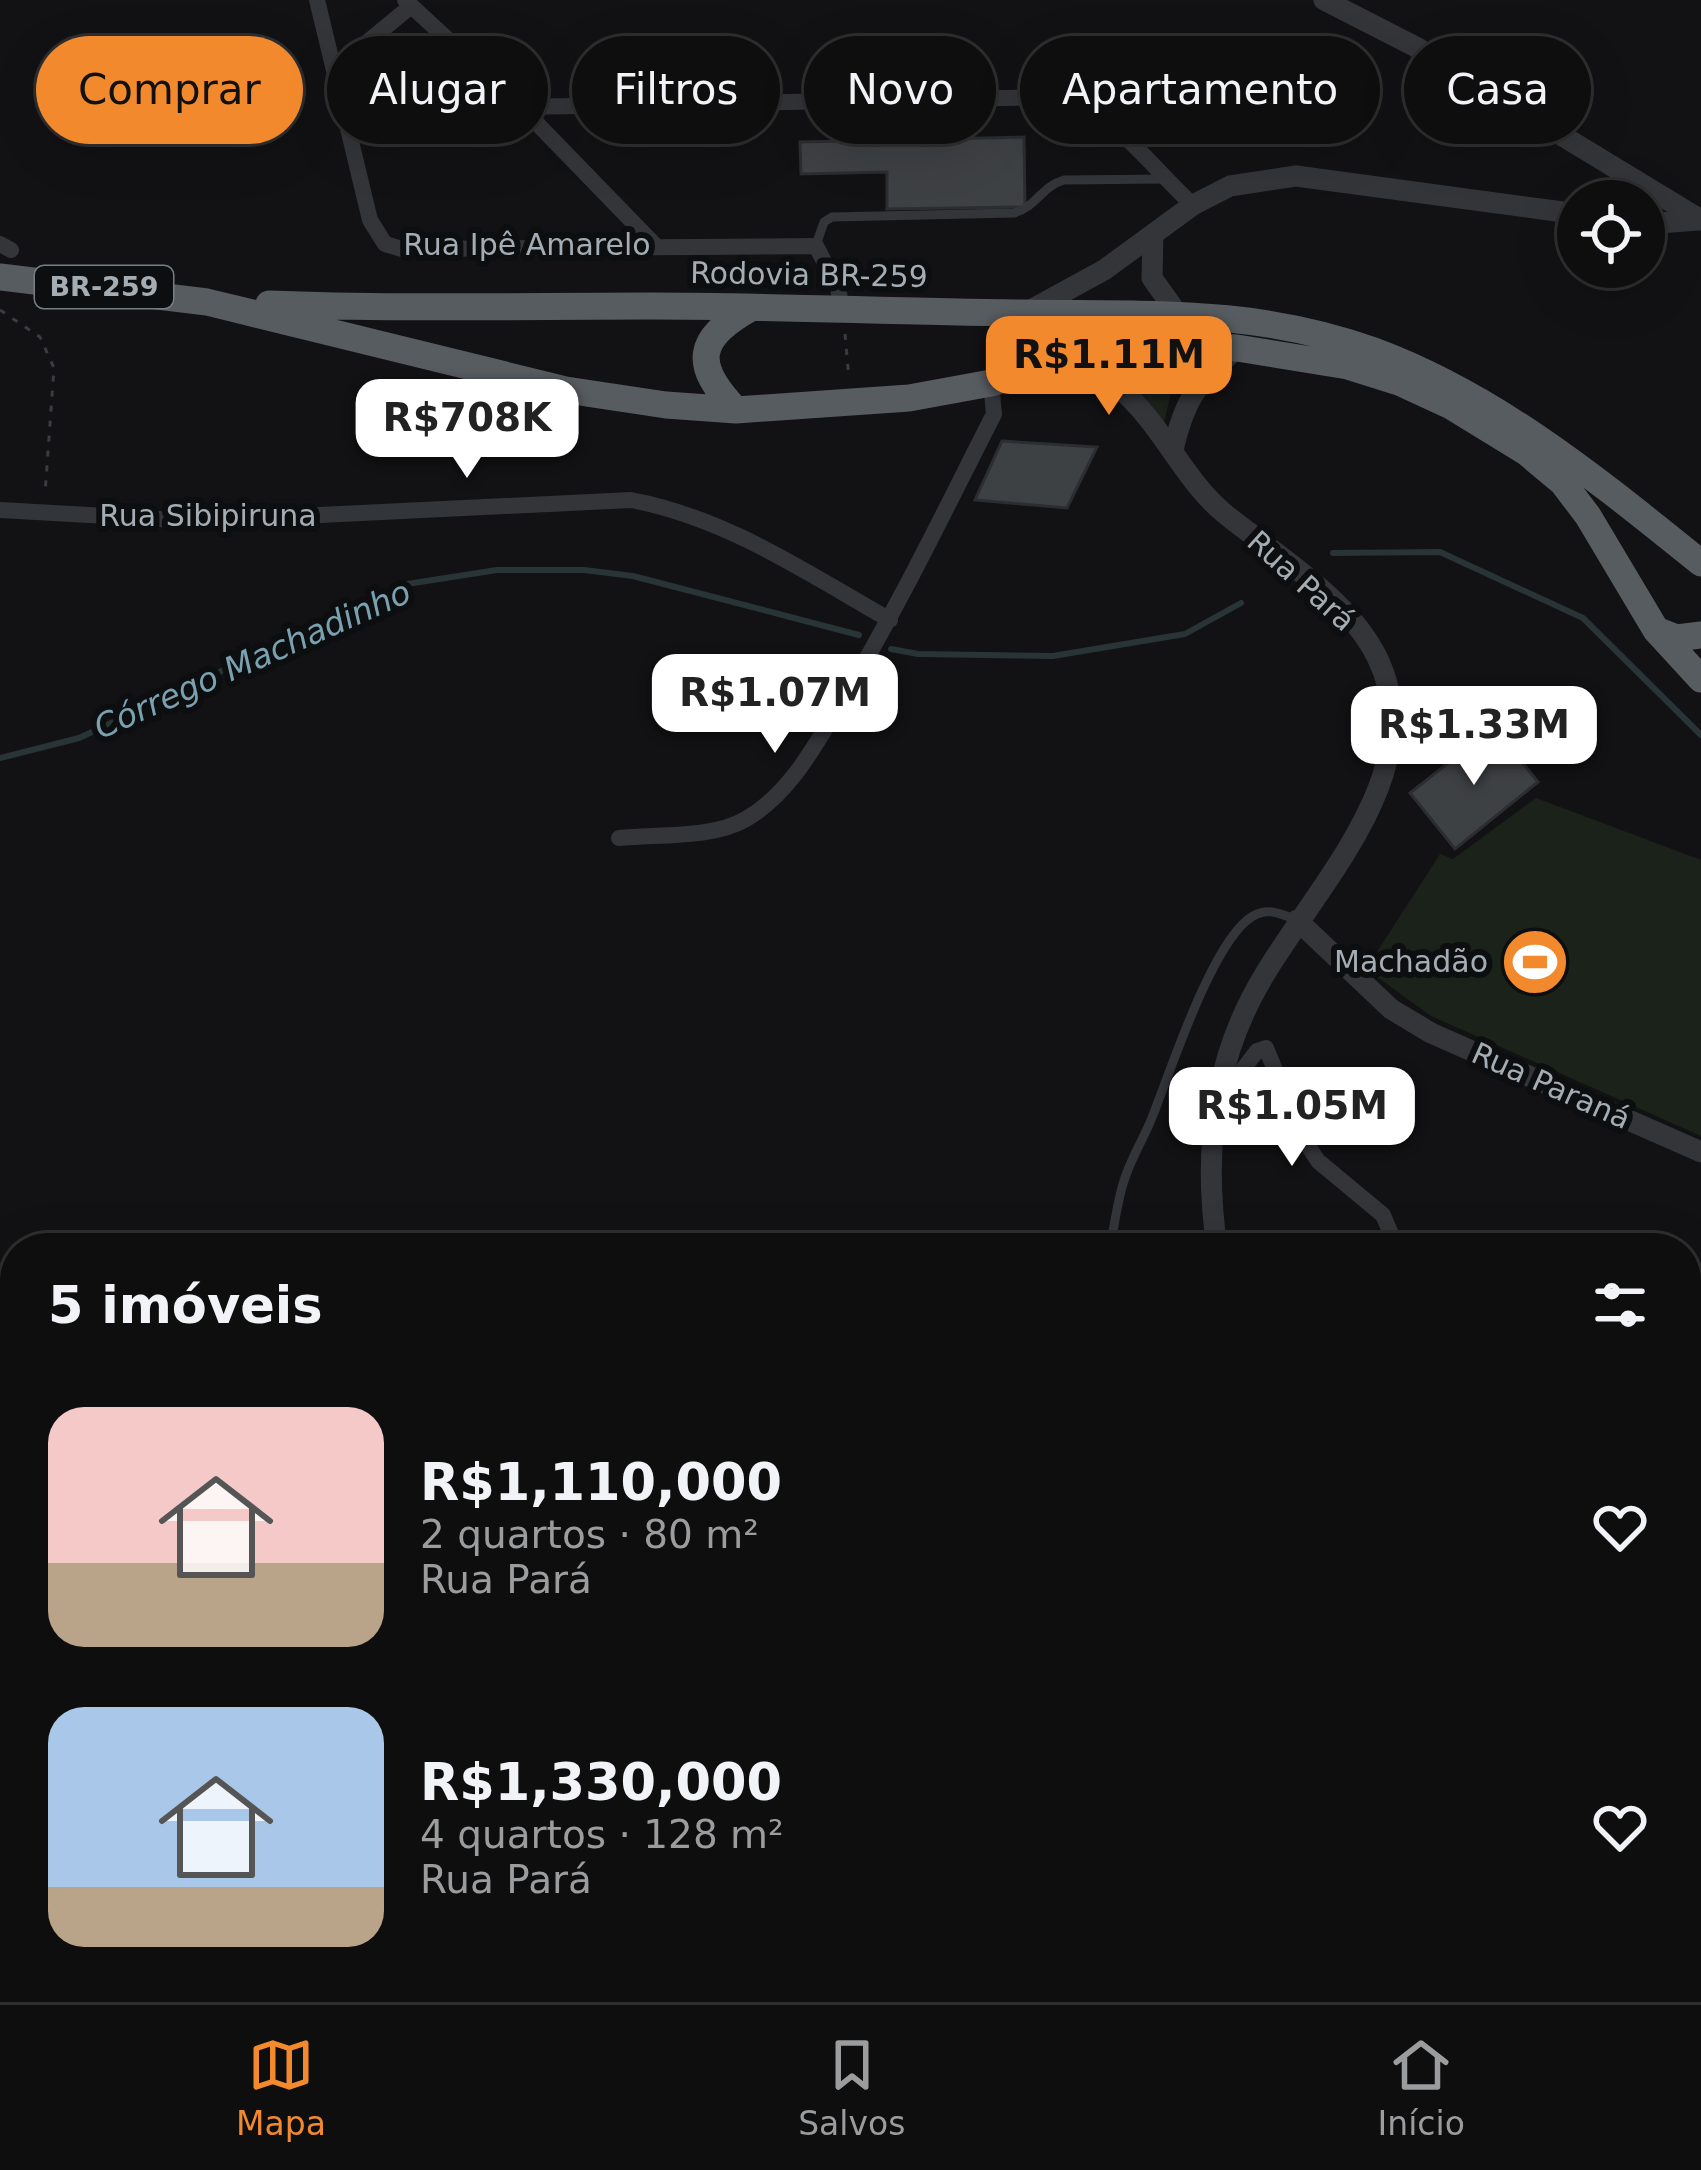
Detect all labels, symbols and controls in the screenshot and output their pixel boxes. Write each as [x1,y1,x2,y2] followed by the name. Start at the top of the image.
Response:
[36,36,303,144] chip: Comprar
[327,36,548,144] chip: Alugar
[572,36,780,144] chip: Filtros
[804,36,996,144] chip: Novo
[1020,36,1380,144] chip: Apartamento
[1404,36,1591,144] chip: Casa
[1557,180,1665,288] map controls
[1557,180,1665,288] button: locate
[403,227,651,262] street label: Rua Ipê Amarelo
[690,255,928,294] street label: Rodovia BR-259
[35,266,173,308] road number: BR-259
[998,316,1220,418] pin: R$1.11M
[1013,332,1205,377] text: R$1.11M
[369,379,565,481] pin: R$708K
[383,395,551,440] text: R$708K
[99,498,317,533] street label: Rua Sibipiruna
[1240,523,1362,638] street label: Rua Pará
[88,572,417,747] water label: Córrego Machadinho
[664,654,886,756] pin: R$1.07M
[679,670,871,715] text: R$1.07M
[1363,686,1585,788] pin: R$1.33M
[1378,702,1570,747] text: R$1.33M
[1500,927,1570,997] sports icon: Machadão
[1334,944,1488,979] place label: Machadão
[1467,1035,1636,1136] street label: Rua Paraná
[1181,1067,1403,1169] pin: R$1.05M
[1196,1083,1388,1128] text: R$1.05M
[1587,1272,1653,1338] icon: filters
[48,1276,323,1335] text: 5 imóveis
[420,1453,782,1512] text: R$1,110,000
[144,1455,288,1599] icon: home
[1587,1494,1653,1560] icon: heart
[420,1512,759,1557] text: 2 quartos · 80 m²
[420,1557,592,1602] text: Rua Pará
[420,1753,782,1812] text: R$1,330,000
[144,1755,288,1899] icon: home
[1587,1794,1653,1860] icon: heart
[420,1812,784,1857] text: 4 quartos · 128 m²
[420,1857,592,1902] text: Rua Pará
[236,2032,326,2143] tab: Mapa
[798,2032,905,2143] tab: Salvos
[1378,2032,1465,2143] tab: Início

